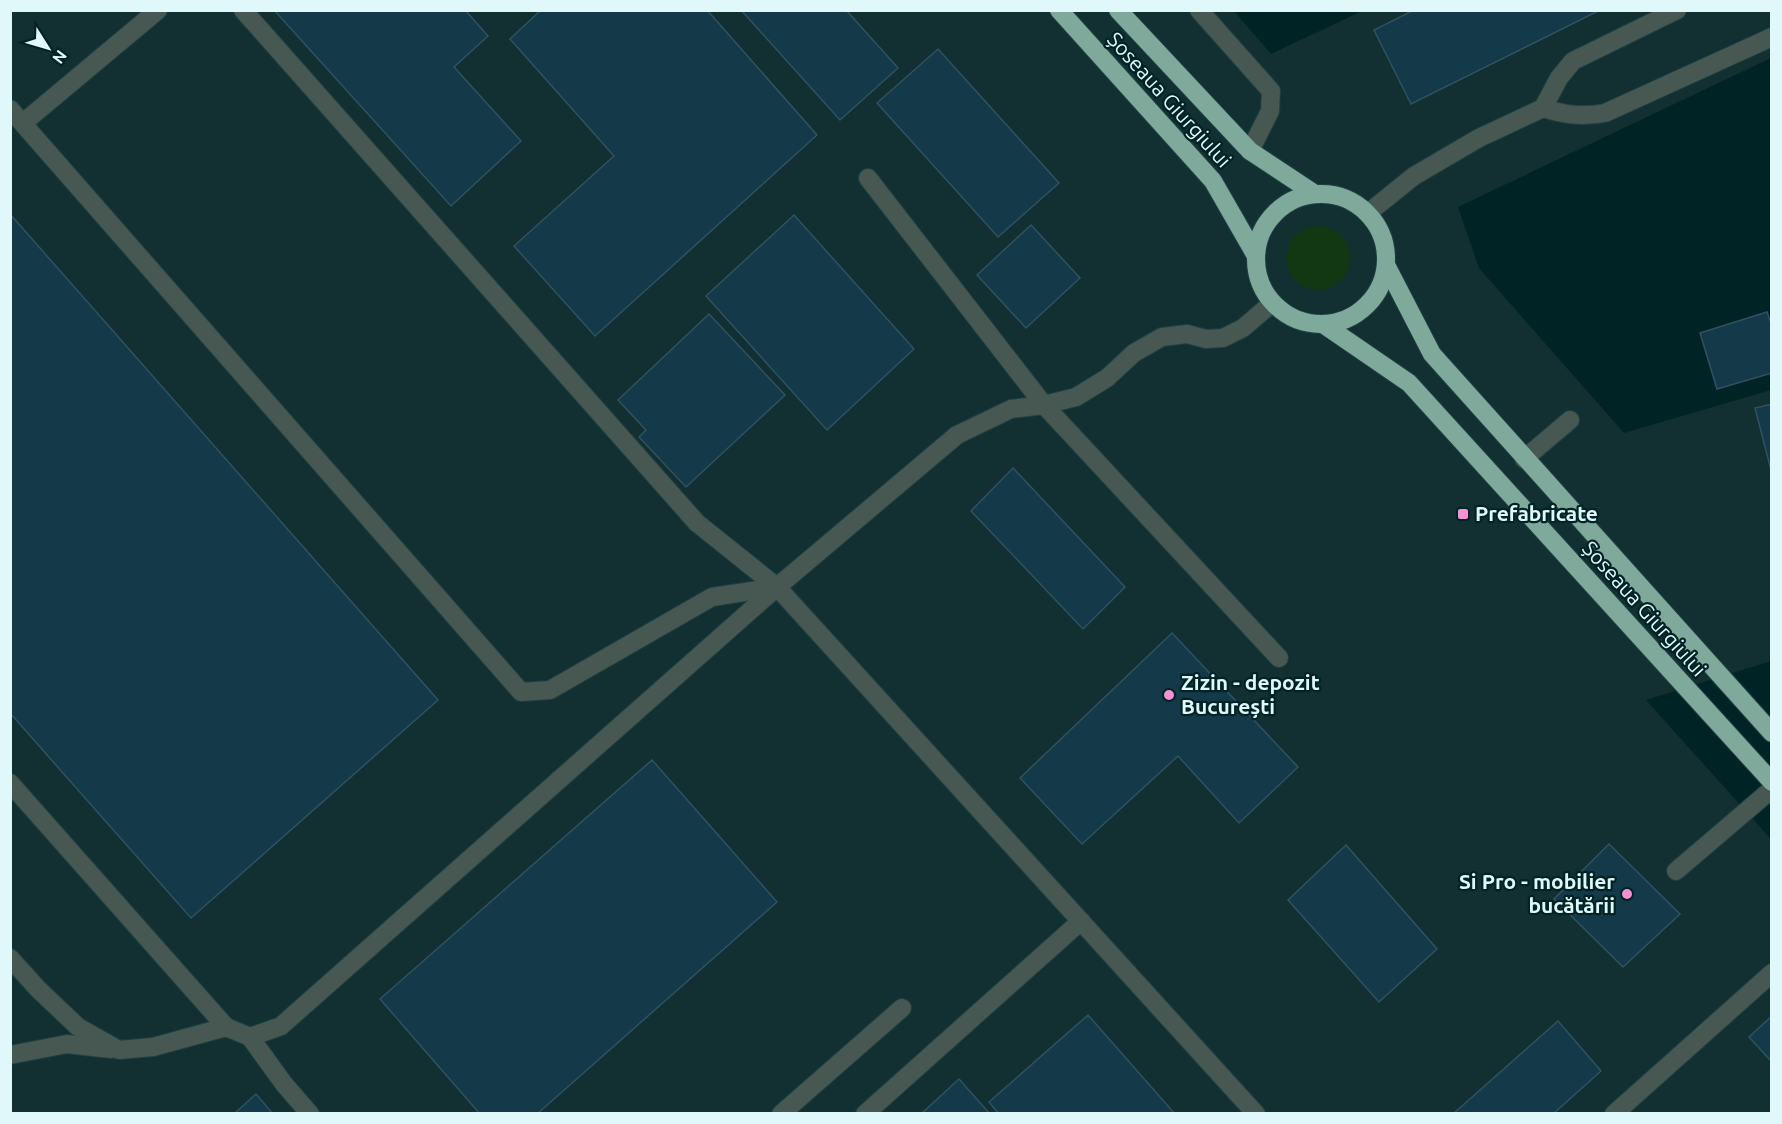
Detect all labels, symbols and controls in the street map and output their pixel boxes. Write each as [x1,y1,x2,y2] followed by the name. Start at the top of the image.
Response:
[18,18,78,78] north arrow
[1103,27,1237,172] street label: Șoseaua Giurgiului
[49,47,71,67] text: N
[1475,501,1598,525] place label: Prefabricate
[1456,507,1470,521] marker: Prefabricate
[1578,536,1712,681] street label: Șoseaua Giurgiului
[1181,670,1320,718] place label: Zizin - depozit București
[1162,688,1176,702] marker: Zizin - depozit București
[1459,869,1615,917] place label: Si Pro - mobilier bucătării
[1620,887,1634,901] marker: Si Pro - mobilier bucătării

